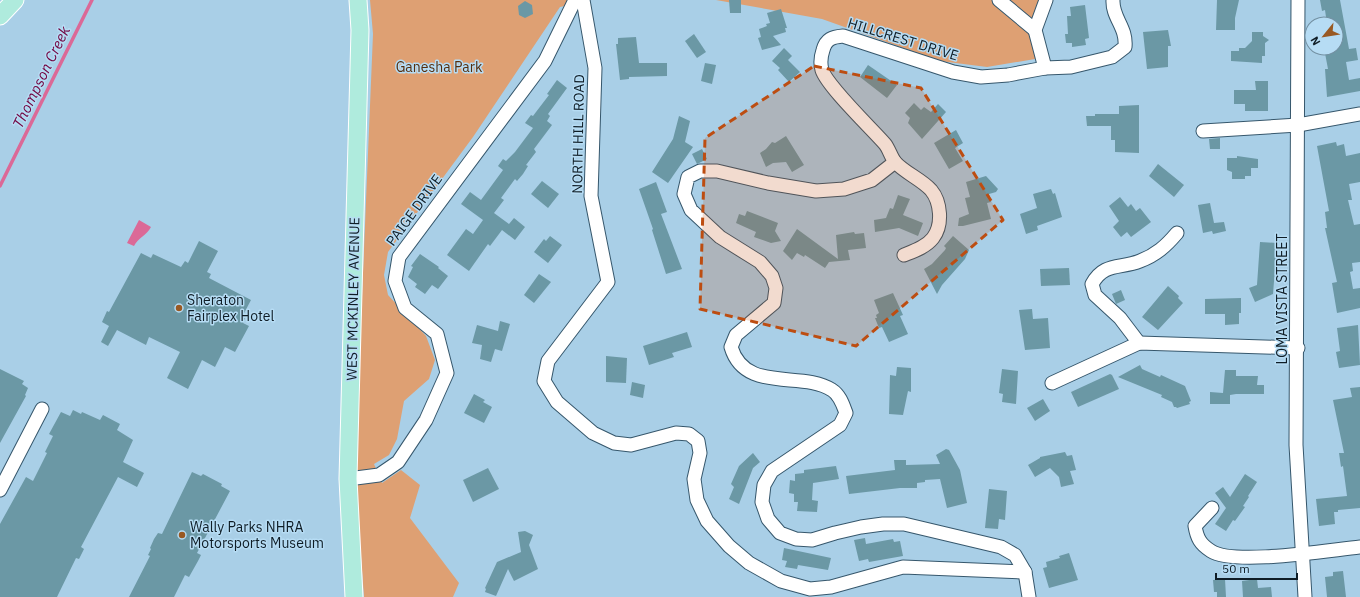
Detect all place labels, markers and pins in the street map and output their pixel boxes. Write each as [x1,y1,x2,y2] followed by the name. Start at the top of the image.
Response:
[187,291,275,325] place label: Sheraton Fairplex Hotel
[174,303,184,313] marker: Sheraton Fairplex Hotel
[190,518,324,552] place label: Wally Parks NHRA Motorsports Museum
[177,530,187,540] marker: Wally Parks NHRA Motorsports Museum

